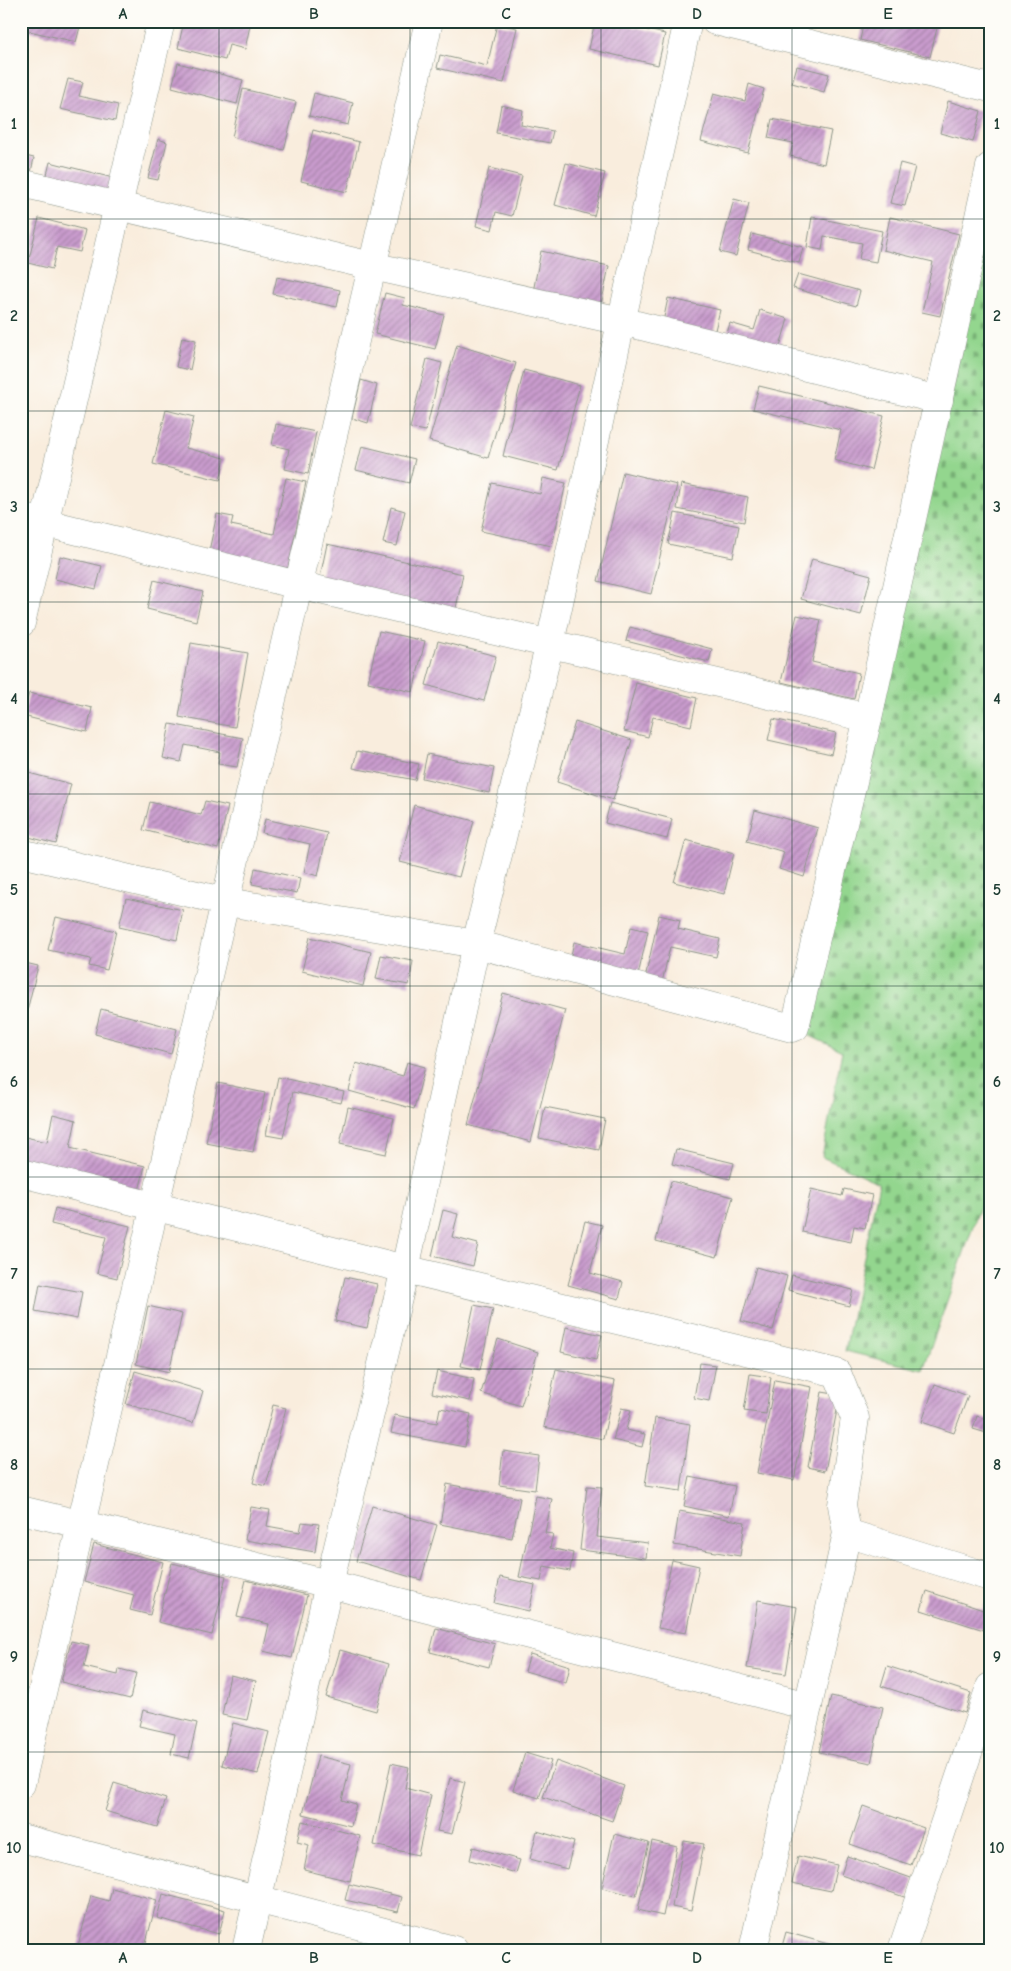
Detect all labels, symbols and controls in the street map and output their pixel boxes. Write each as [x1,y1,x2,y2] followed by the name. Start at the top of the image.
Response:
[119,5,128,23] text: A
[309,5,319,23] text: B
[501,5,511,23] text: C
[692,5,702,23] text: D
[883,5,893,23] text: E
[11,115,17,133] text: 1
[994,115,1000,133] text: 1
[10,307,18,325] text: 2
[993,307,1001,325] text: 2
[10,498,18,516] text: 3
[993,498,1001,516] text: 3
[10,690,18,708] text: 4
[993,690,1001,708] text: 4
[10,881,18,899] text: 5
[993,881,1001,899] text: 5
[10,1073,18,1091] text: 6
[993,1073,1001,1091] text: 6
[10,1265,18,1283] text: 7
[993,1265,1001,1283] text: 7
[10,1456,18,1474] text: 8
[993,1456,1001,1474] text: 8
[10,1648,18,1666] text: 9
[993,1648,1001,1666] text: 9
[6,1839,22,1857] text: 10
[989,1839,1005,1857] text: 10
[119,1949,128,1967] text: A
[309,1949,319,1967] text: B
[501,1949,511,1967] text: C
[692,1949,702,1967] text: D
[883,1949,893,1967] text: E

